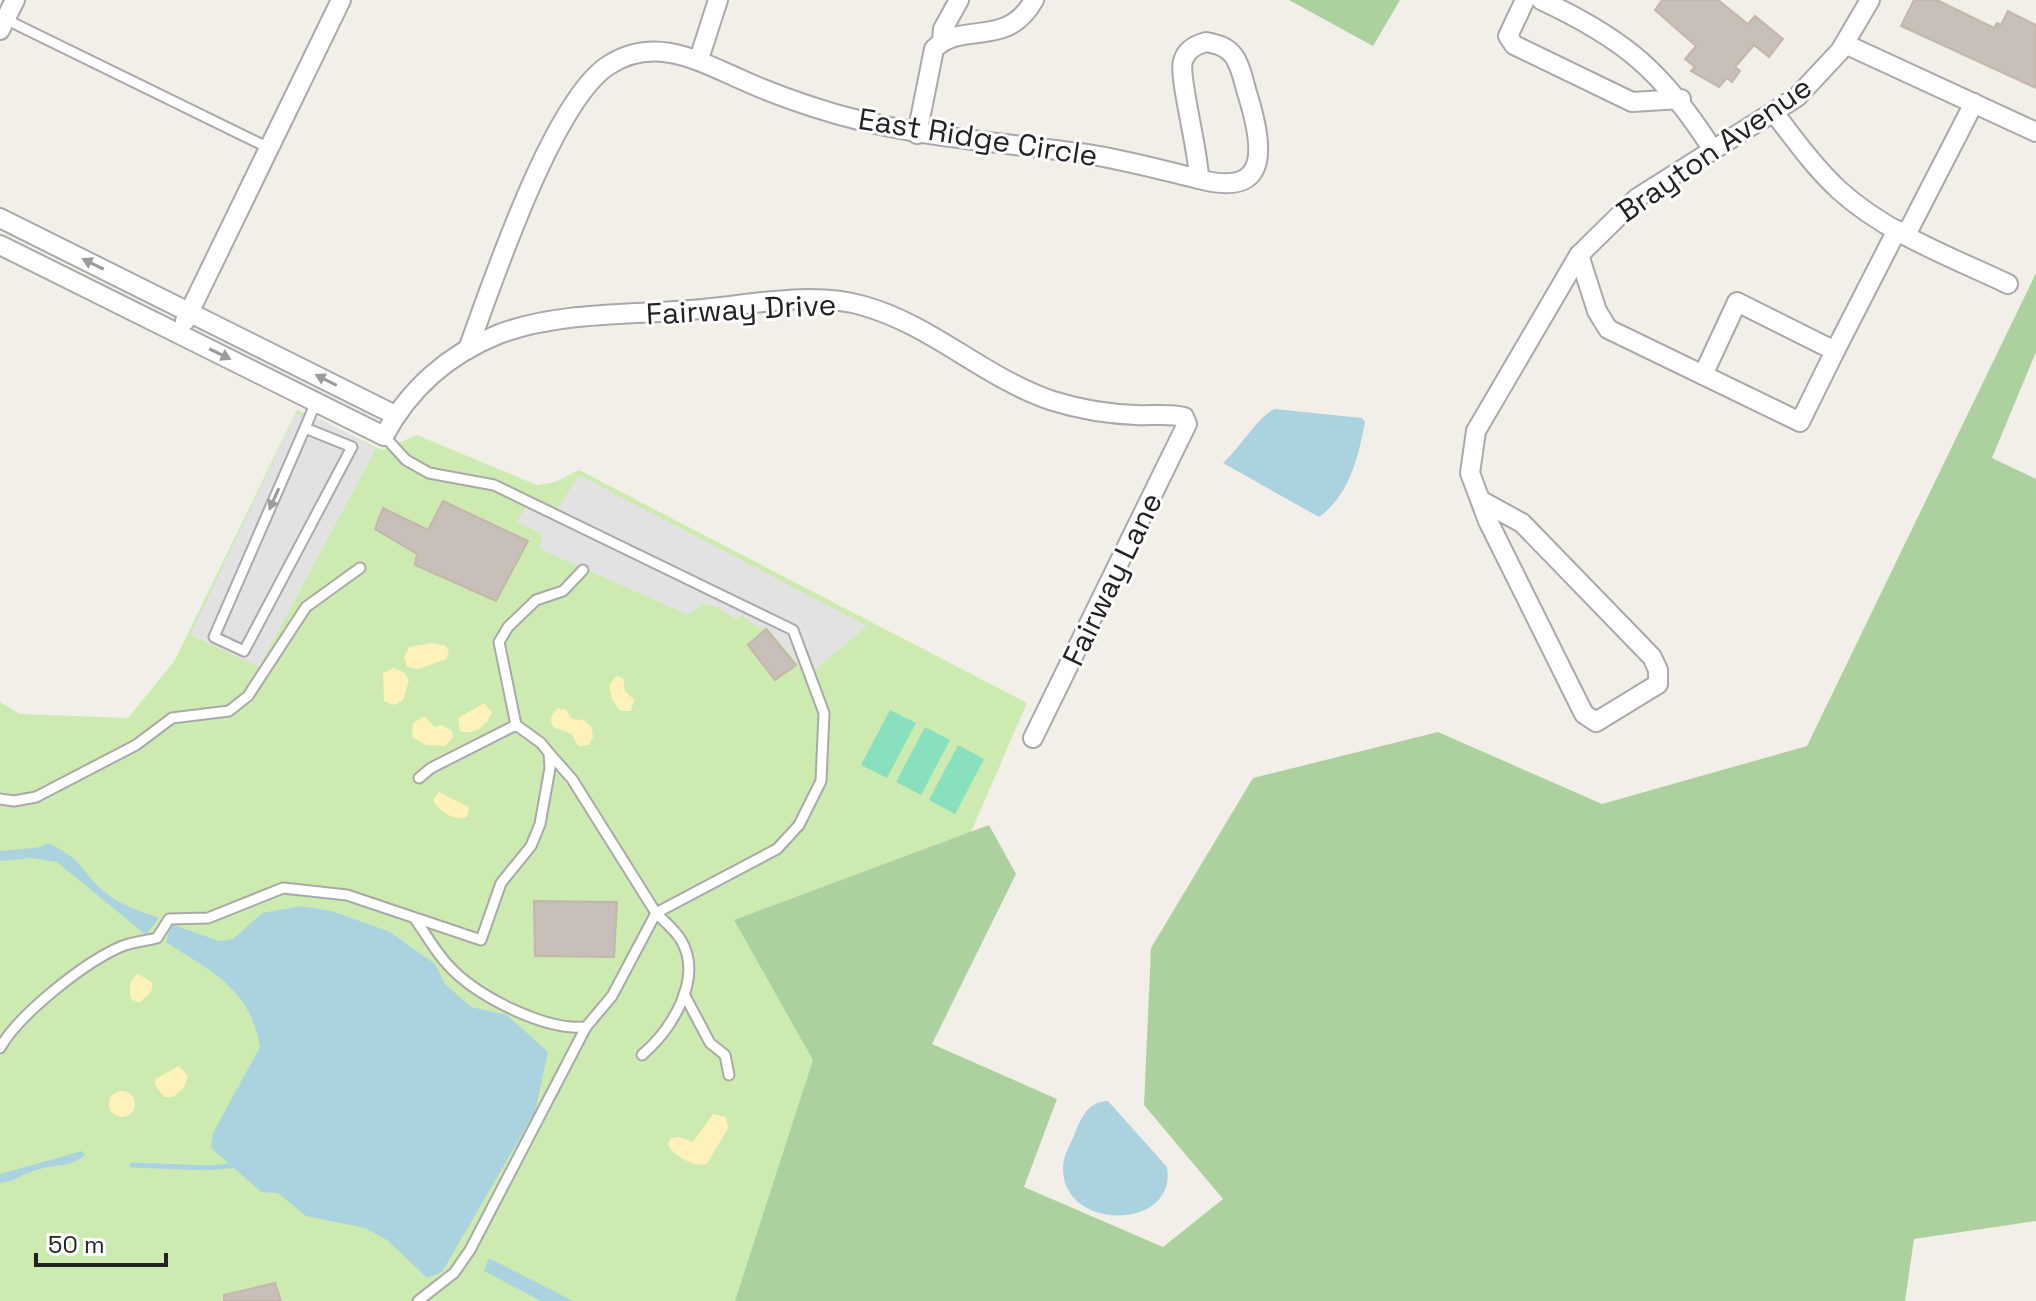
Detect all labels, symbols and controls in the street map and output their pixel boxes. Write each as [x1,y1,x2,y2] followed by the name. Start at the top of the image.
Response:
[1609,67,1819,231] street label: Brayton Avenue
[856,99,1100,175] street label: East Ridge Circle
[81,257,104,271] one-way arrow
[645,285,837,333] street label: Fairway Drive
[209,348,232,361] one-way arrow
[314,373,337,387] one-way arrow
[1053,486,1171,672] street label: Fairway Lane
[267,487,281,511] one-way arrow
[36,1217,166,1267] scale bar
[48,1229,105,1260] text: 50 m

